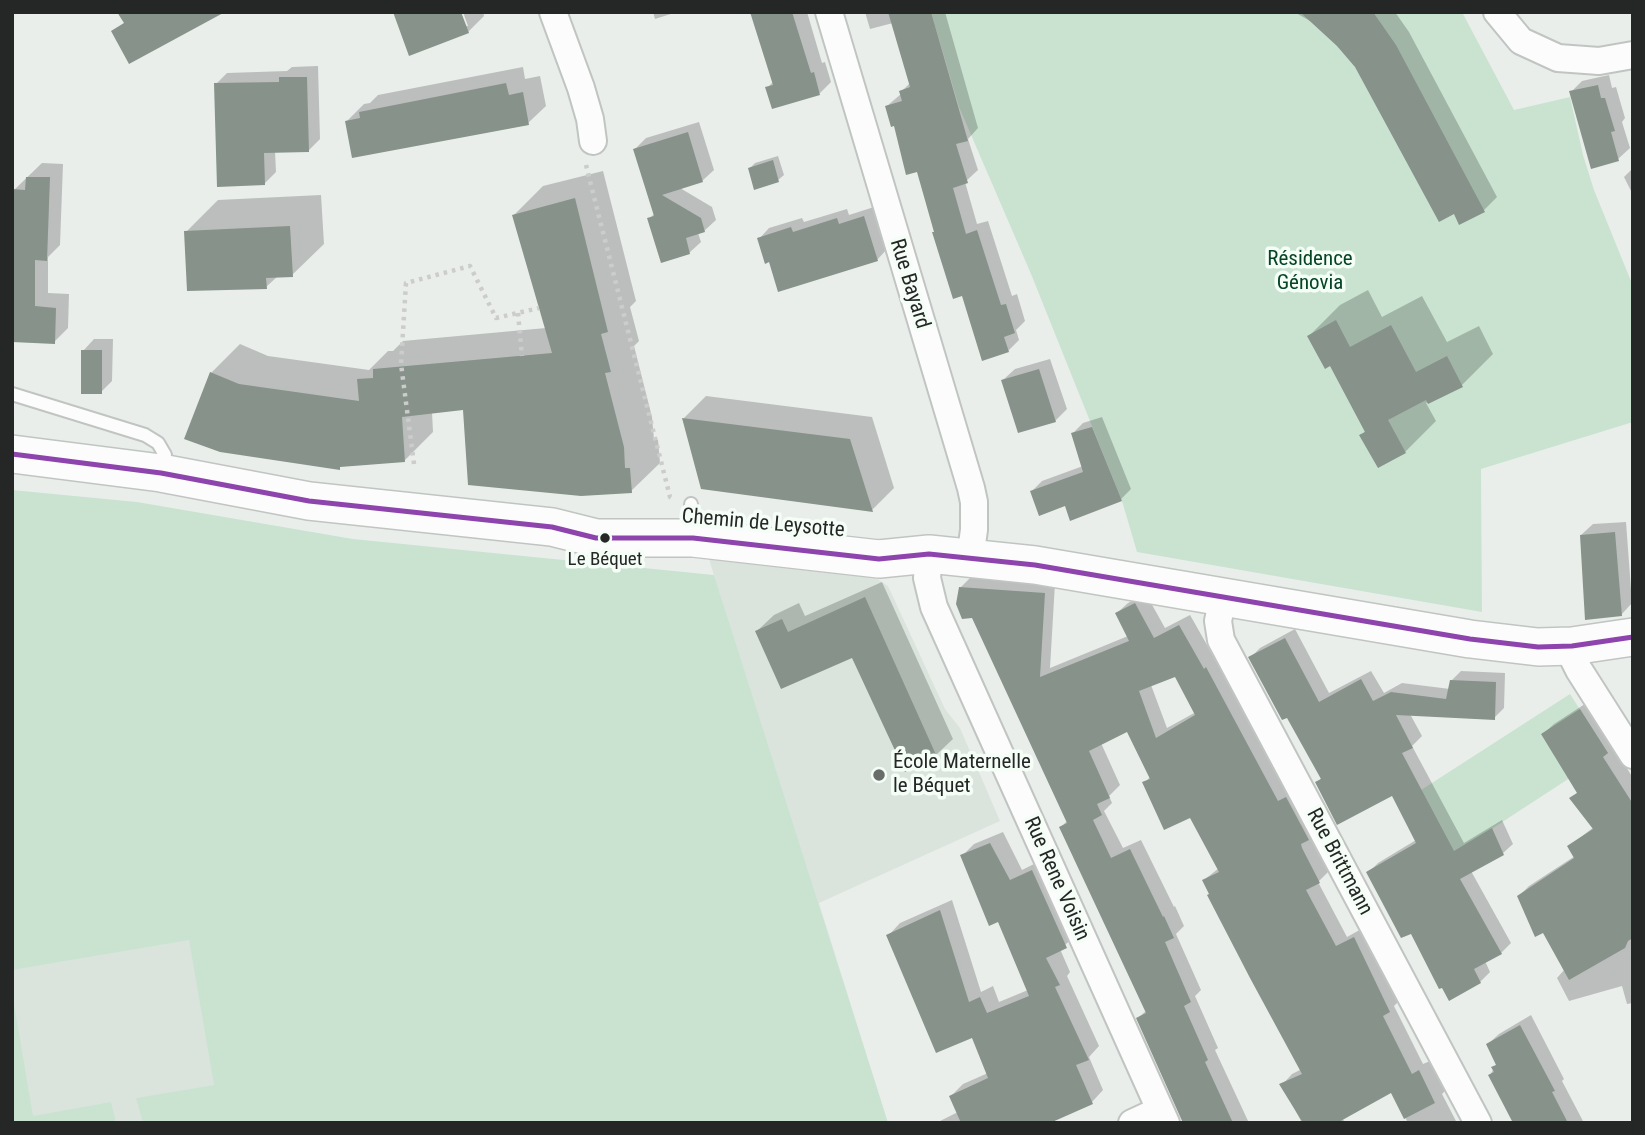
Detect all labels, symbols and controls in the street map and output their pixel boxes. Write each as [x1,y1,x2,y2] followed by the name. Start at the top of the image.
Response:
[883,236,935,332] street label: Rue Bayard
[1267,247,1353,297] park label: Résidence Génovia
[680,504,846,544] street label: Chemin de Leysotte
[598,531,612,545] marker: Le Béquet
[568,549,642,571] place label: Le Béquet
[893,750,1031,800] place label: École Maternelle le Béquet
[871,767,887,783] marker: École Maternelle le Béquet
[1300,804,1378,920] street label: Rue Brittmann
[1017,813,1095,945] street label: Rue Rene Voisin

